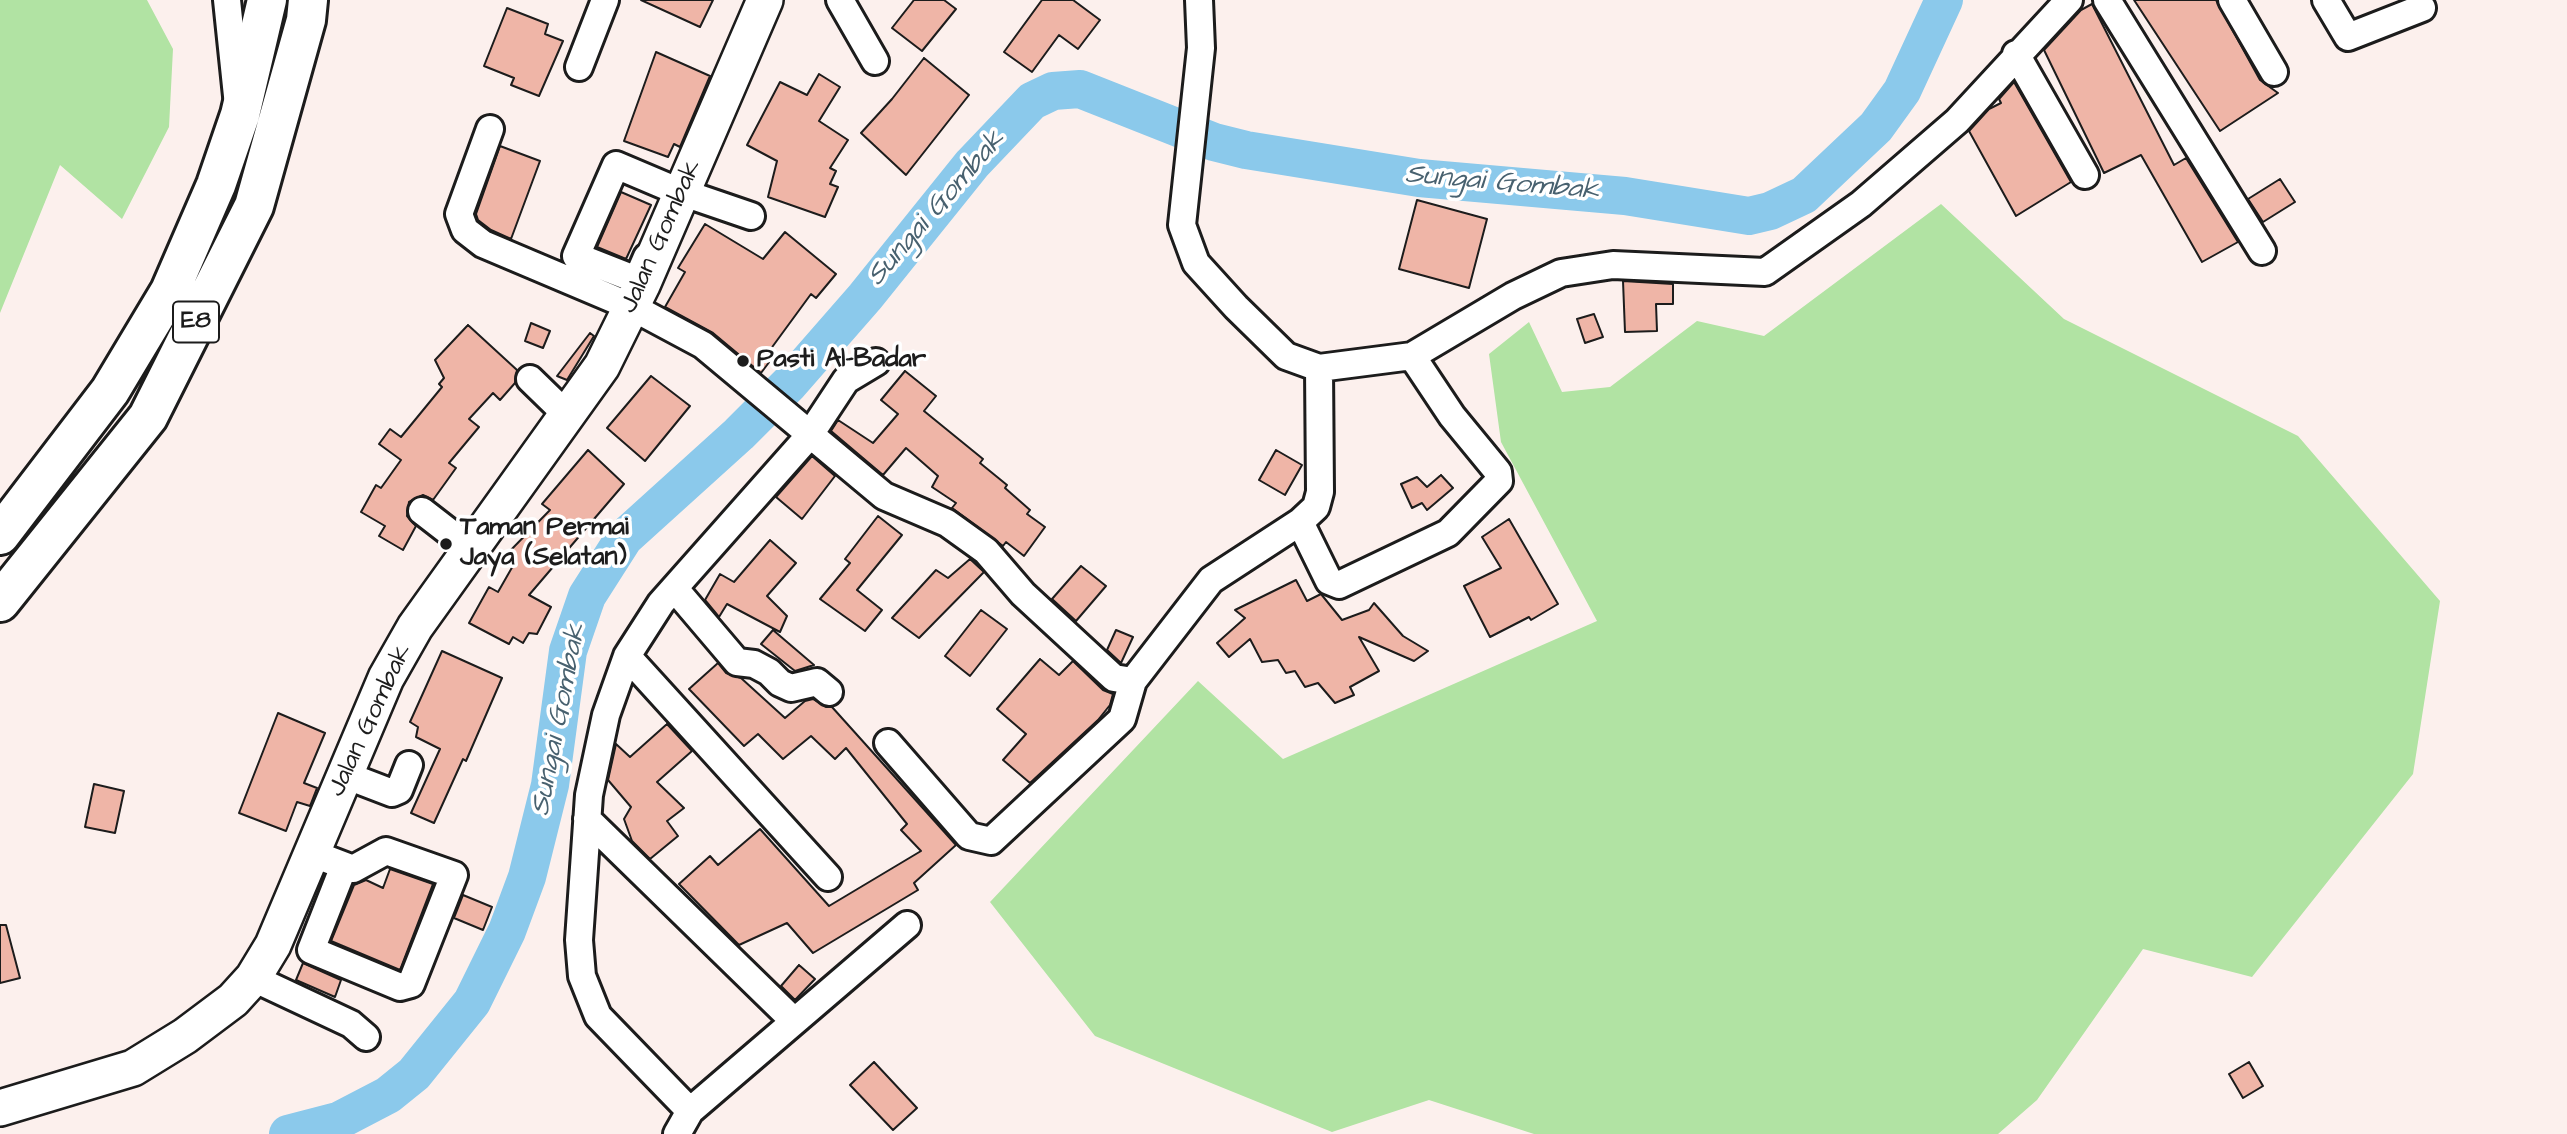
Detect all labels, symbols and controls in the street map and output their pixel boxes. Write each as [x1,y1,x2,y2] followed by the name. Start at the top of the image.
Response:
[861,125,1013,293] water label: Sungai Gombak
[614,156,710,318] street label: Jalan Gombak
[1404,159,1600,209] water label: Sungai Gombak
[173,302,219,342] road number: E8
[757,345,926,377] place label: Pasti Al-Badar
[735,353,751,369] marker: Pasti Al-Badar
[460,513,629,574] place label: Taman Permai Jaya (Selatan)
[438,536,454,552] marker: Taman Permai Jaya (Selatan)
[525,621,595,819] water label: Sungai Gombak
[322,640,420,802] street label: Jalan Gombak

